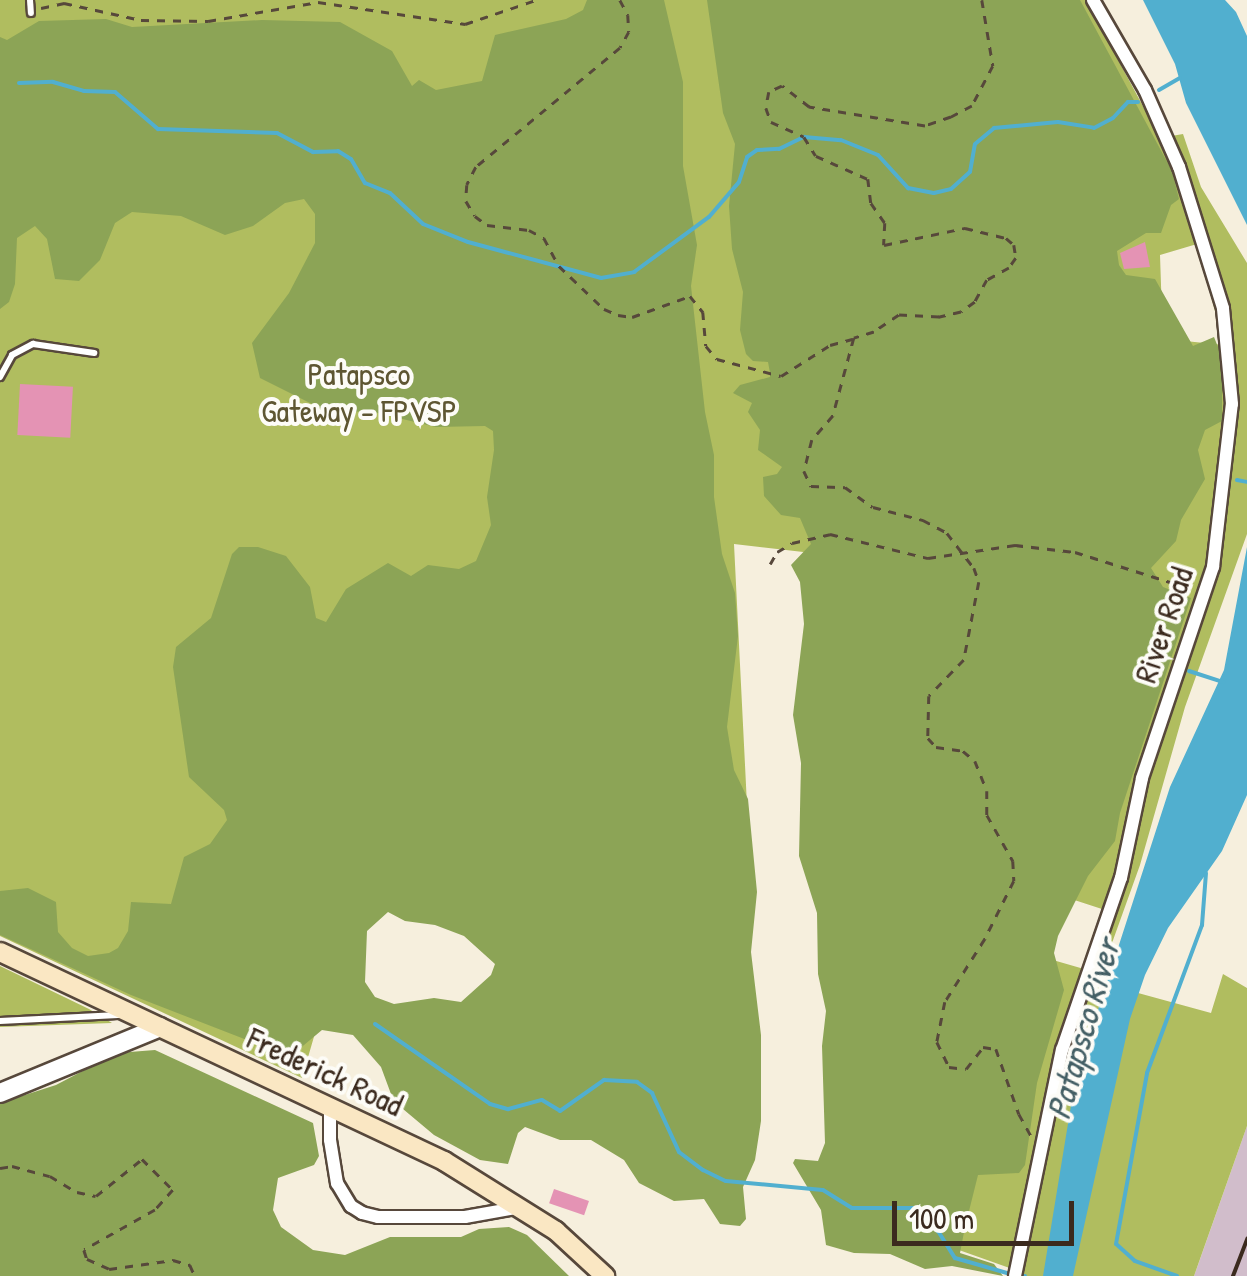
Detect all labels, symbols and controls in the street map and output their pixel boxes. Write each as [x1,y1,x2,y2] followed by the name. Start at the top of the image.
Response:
[261,356,457,431] park label: Patapsco Gateway - FPVSP
[1126,562,1202,688] street label: River Road
[1037,934,1129,1124] water label: Patapsco River
[241,1019,409,1125] street label: Frederick Road
[897,1181,1080,1243] scale bar
[909,1198,974,1238] text: 100 m

